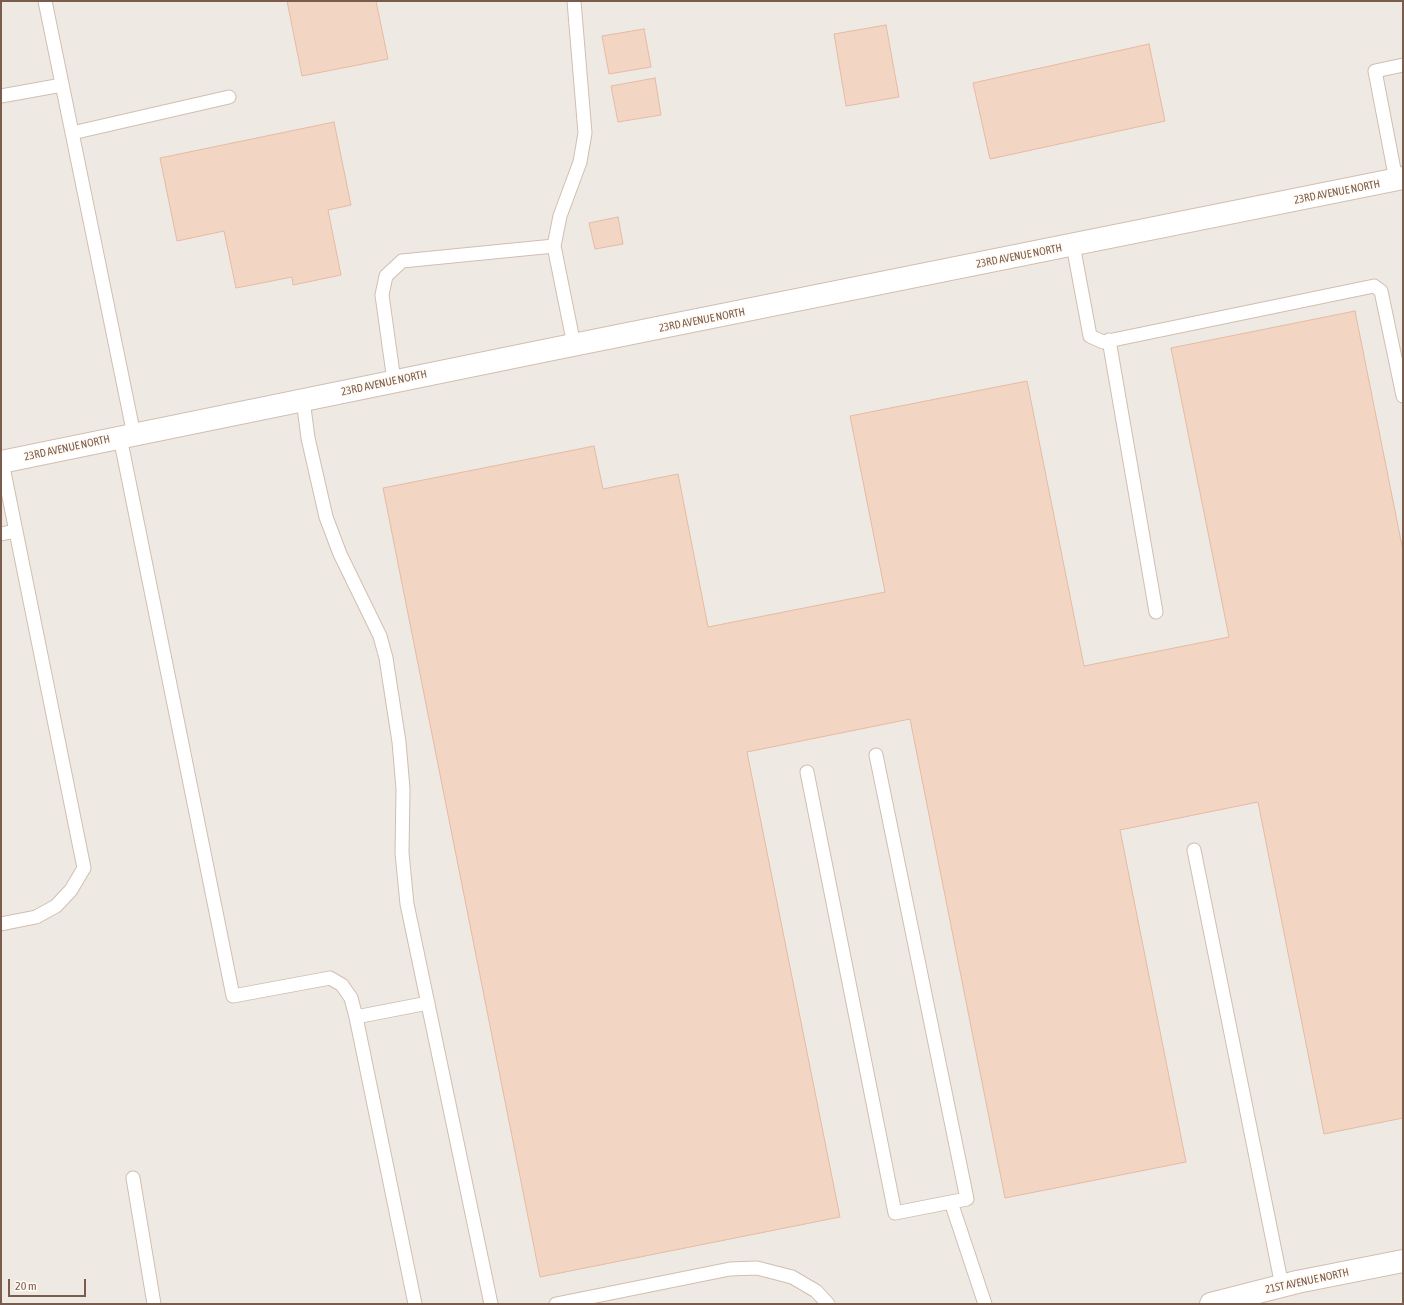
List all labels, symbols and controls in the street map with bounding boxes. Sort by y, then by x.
street label: 23RD AVENUE NORTH [1293,177,1381,207]
street label: 23RD AVENUE NORTH [975,241,1063,271]
street label: 23RD AVENUE NORTH [658,305,746,335]
street label: 23RD AVENUE NORTH [340,367,428,399]
street label: 23RD AVENUE NORTH [23,432,111,464]
street label: 21ST AVENUE NORTH [1264,1266,1350,1296]
scale bar [10,1271,88,1297]
text: 20 m [15,1279,37,1293]

